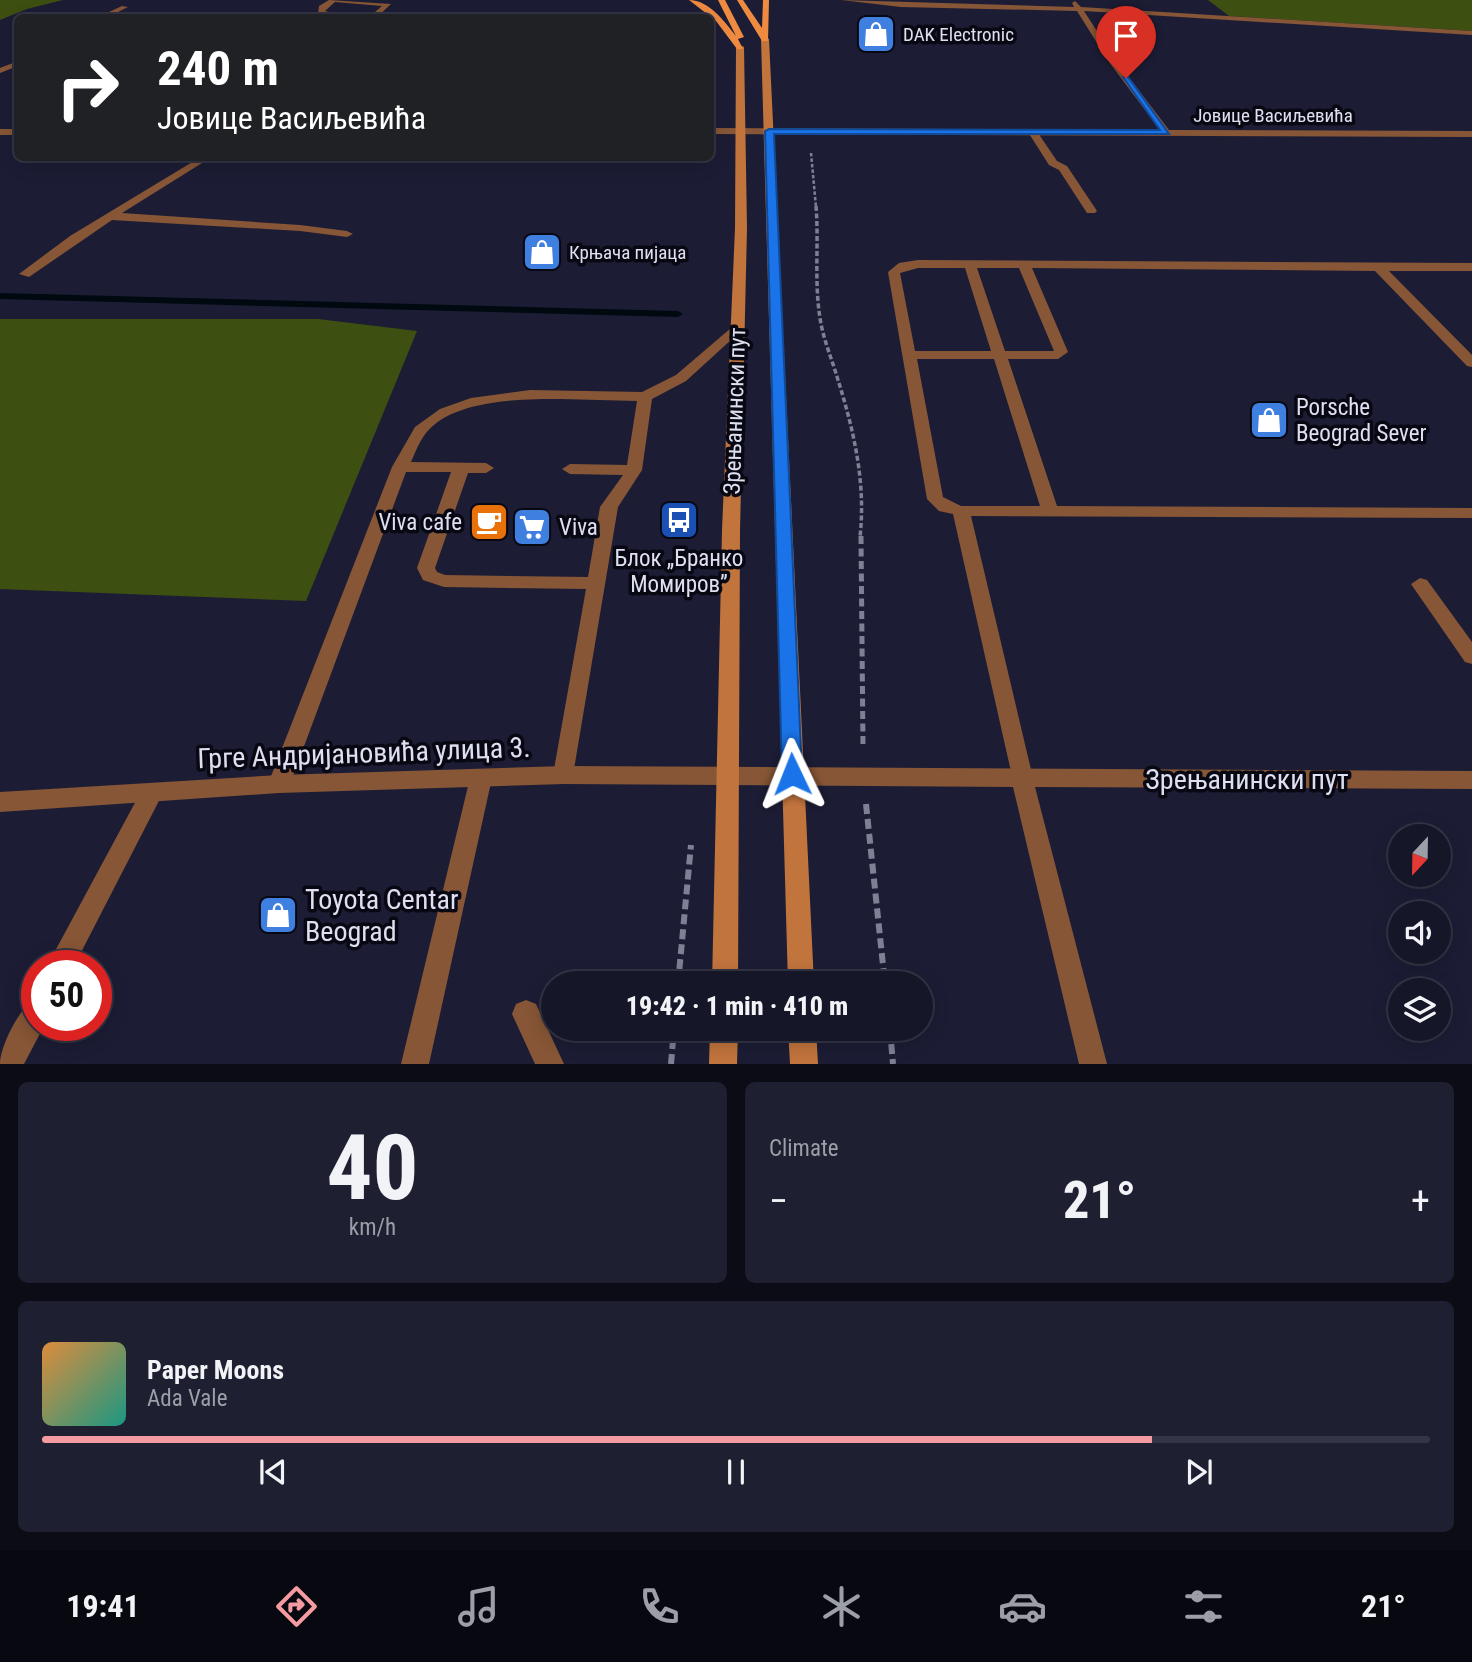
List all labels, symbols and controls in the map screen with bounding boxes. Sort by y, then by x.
pin [1096,6,1156,78]
shop icon: DAK Electronic [855,13,897,55]
icon: arrive [1107,17,1145,55]
place label: DAK Electronic [903,23,1014,46]
text: 240 m [157,40,279,97]
icon: right [42,42,133,133]
text: Јовице Васиљевића [157,99,426,137]
street label: Јовице Васиљевића [1193,104,1353,127]
shop icon: Крњача пијаца [521,231,563,273]
place label: Крњача пијаца [569,241,686,264]
street label: Зрењанински пут [719,327,751,495]
place label: Porsche Beograd Sever [1296,394,1427,447]
shop icon: Porsche Beograd Sever [1248,399,1290,441]
bus stop icon: Блок „Бранко Момиров” [658,499,700,541]
cafe icon: Viva cafe [468,501,510,543]
supermarket icon: Viva [511,506,553,548]
place label: Viva cafe [378,509,462,536]
place label: Viva [559,514,598,541]
place label: Блок „Бранко Момиров” [615,545,743,598]
street label: Грге Андријановића улица 3. [197,731,531,775]
position arrow [755,737,829,811]
street label: Зрењанински пут [1145,763,1349,796]
north arrow [1388,824,1451,887]
map controls [1388,824,1451,1041]
place label: Toyota Centar Beograd [305,883,459,948]
shop icon: Toyota Centar Beograd [257,894,299,936]
button: sound [1388,901,1451,964]
speed limit sign: 50 [21,950,112,1041]
button: layers [1388,978,1451,1041]
text: 19:42 · 1 min · 410 m [626,991,848,1021]
text: 40 [327,1115,418,1221]
text: Climate [769,1135,839,1162]
text: 21° [1063,1170,1136,1231]
text: − [769,1179,788,1223]
text: + [1411,1179,1430,1223]
text: km/h [349,1214,396,1241]
text: Paper Moons [147,1355,284,1385]
text: Ada Vale [147,1385,227,1412]
icon: previous [254,1453,292,1491]
icon: pause [717,1453,755,1491]
icon: next [1180,1453,1218,1491]
icon: directions [272,1582,321,1631]
icon: music [454,1582,503,1631]
icon: phone [635,1582,684,1631]
icon: climate [817,1582,866,1631]
icon: car [998,1582,1047,1631]
icon: filters [1179,1582,1228,1631]
text: 19:41 [66,1587,140,1625]
text: 21° [1361,1587,1406,1625]

